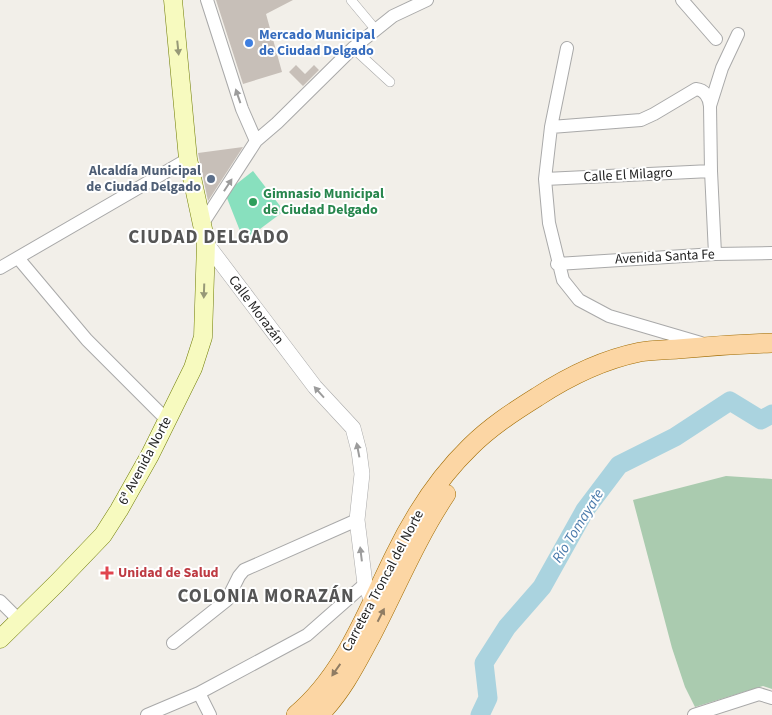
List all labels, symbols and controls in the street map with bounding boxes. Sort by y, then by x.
place label: Mercado Municipal de Ciudad Delgado [259,25,375,61]
marker: Mercado Municipal de Ciudad Delgado [243,37,255,49]
one-way arrow [174,41,182,57]
one-way arrow [234,88,242,103]
place label: Alcaldía Municipal de Ciudad Delgado [86,161,201,197]
street label: Calle El Milagro [583,163,673,187]
marker: Alcaldía Municipal de Ciudad Delgado [205,173,217,185]
one-way arrow [223,178,232,192]
place label: Gimnasio Municipal de Ciudad Delgado [263,184,384,220]
marker: Gimnasio Municipal de Ciudad Delgado [247,196,259,208]
district label: CIUDAD DELGADO [128,224,290,251]
street label: Avenida Santa Fe [615,244,715,270]
street label: Calle Morazán [223,271,289,349]
one-way arrow [200,284,208,300]
one-way arrow [313,387,325,399]
street label: 6ª Avenida Norte [113,413,177,509]
one-way arrow [354,442,362,458]
water label: Río Tomayate [547,485,609,567]
street label: Carretera Troncal del Norte [337,507,429,655]
one-way arrow [357,546,365,562]
place label: Unidad de Salud [118,563,219,583]
marker: Unidad de Salud [100,566,114,580]
district label: COLONIA MORAZÁN [177,583,355,610]
one-way arrow [378,608,386,622]
one-way arrow [331,663,341,677]

